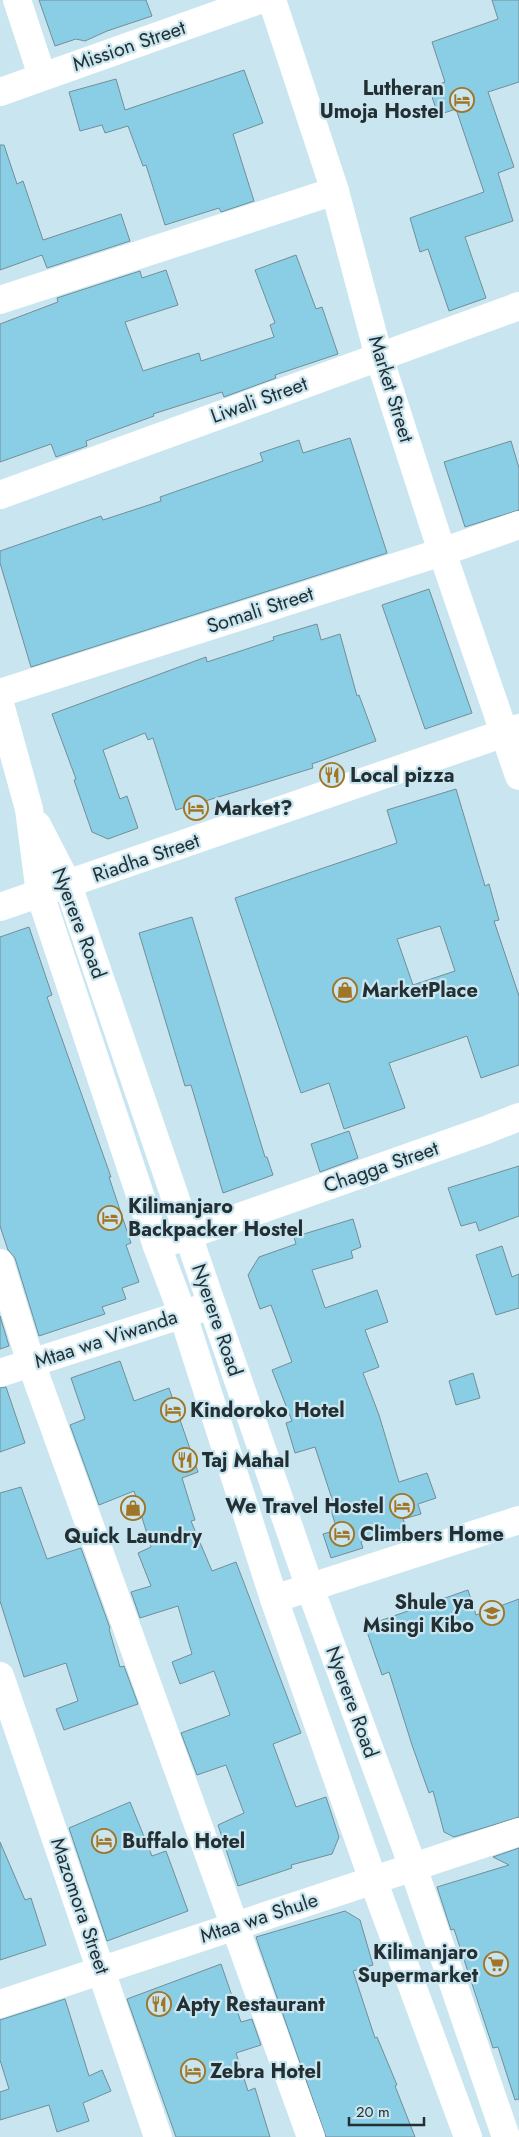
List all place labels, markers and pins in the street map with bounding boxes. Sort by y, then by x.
place label: Lutheran Umoja Hostel [320,74,444,126]
hotel icon: Lutheran Umoja Hostel [449,87,475,113]
place label: Local pizza [350,761,455,790]
restaurant icon: Local pizza [319,762,345,788]
place label: Market? [214,794,292,823]
hotel icon: Market? [183,795,209,821]
place label: MarketPlace [362,976,478,1005]
shop icon: MarketPlace [332,977,358,1003]
place label: Kilimanjaro Backpacker Hostel [128,1192,303,1244]
hotel icon: Kilimanjaro Backpacker Hostel [97,1205,123,1231]
place label: Kindoroko Hotel [190,1396,345,1425]
hotel icon: Kindoroko Hotel [160,1397,186,1423]
place label: Taj Mahal [202,1446,290,1475]
restaurant icon: Taj Mahal [172,1447,198,1473]
place label: We Travel Hostel [225,1492,384,1521]
hotel icon: We Travel Hostel [389,1493,415,1519]
shop icon: Quick Laundry [120,1495,146,1521]
place label: Climbers Home [360,1520,504,1549]
hotel icon: Climbers Home [329,1521,355,1547]
place label: Quick Laundry [64,1522,202,1551]
place label: Shule ya Msingi Kibo [363,1588,474,1640]
school or university icon: Shule ya Msingi Kibo [479,1600,505,1626]
place label: Buffalo Hotel [122,1827,245,1856]
hotel icon: Buffalo Hotel [91,1828,117,1854]
place label: Kilimanjaro Supermarket [358,1938,479,1990]
supermarket icon: Kilimanjaro Supermarket [483,1951,509,1977]
place label: Apty Restaurant [175,1990,325,2019]
restaurant icon: Apty Restaurant [146,1991,172,2017]
place label: Zebra Hotel [210,2057,321,2086]
hotel icon: Zebra Hotel [180,2058,206,2084]

